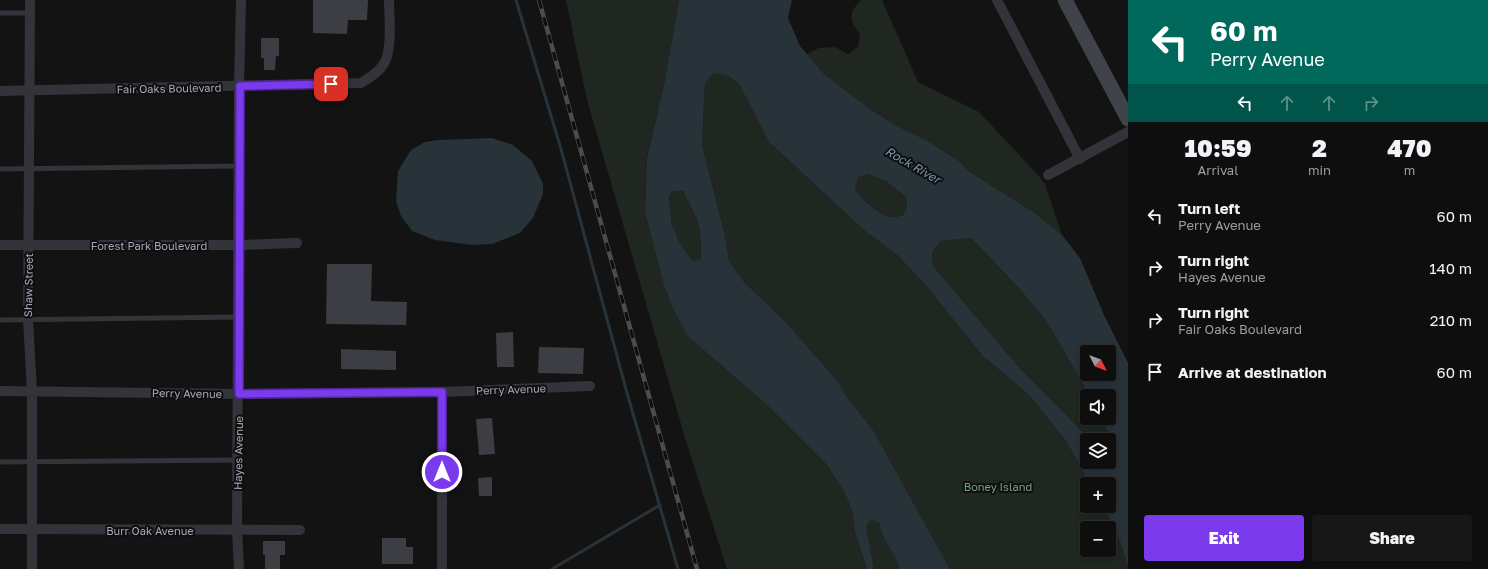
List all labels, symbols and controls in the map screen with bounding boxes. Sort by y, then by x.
text: 60 m [1210,14,1277,47]
icon: left [1144,16,1196,68]
text: Perry Avenue [1210,48,1325,70]
pin [314,67,348,101]
icon: arrive [320,73,342,95]
street label: Fair Oaks Boulevard [116,81,222,95]
icon: left [1234,92,1256,114]
icon: ahead [1276,92,1298,114]
icon: ahead [1318,92,1340,114]
icon: right [1360,92,1382,114]
text: 10:59 [1184,133,1252,162]
text: 2 [1312,133,1327,162]
text: 470 [1387,133,1432,162]
water label: Rock River [883,143,945,188]
text: Arrival [1198,162,1238,178]
text: min [1308,162,1331,178]
text: m [1404,162,1415,178]
text: Turn left [1178,199,1240,217]
icon: left [1144,205,1166,227]
text: 60 m [1437,207,1472,225]
text: Perry Avenue [1178,217,1261,233]
street label: Forest Park Boulevard [91,239,207,252]
text: Turn right [1178,251,1249,269]
street label: Shaw Street [21,253,35,317]
icon: right [1144,257,1166,279]
text: 140 m [1429,259,1472,277]
text: Hayes Avenue [1178,269,1266,285]
text: Turn right [1178,303,1249,321]
icon: right [1144,309,1166,331]
text: 210 m [1430,311,1472,329]
text: Fair Oaks Boulevard [1178,321,1302,337]
north arrow [1080,345,1116,381]
map controls [1080,345,1116,557]
icon: arrive [1144,361,1166,383]
text: Arrive at destination [1178,363,1327,381]
text: 60 m [1437,363,1472,381]
street label: Perry Avenue [476,381,546,397]
street label: Perry Avenue [152,386,222,400]
button: sound [1080,389,1116,425]
street label: Hayes Avenue [231,416,245,490]
button: layers [1080,433,1116,469]
position arrow [421,451,463,493]
button: + [1080,477,1116,513]
park label: Boney Island [964,480,1032,493]
button: Exit [1144,515,1304,561]
button: Share [1312,515,1472,561]
button: − [1080,521,1116,557]
street label: Burr Oak Avenue [106,524,194,537]

